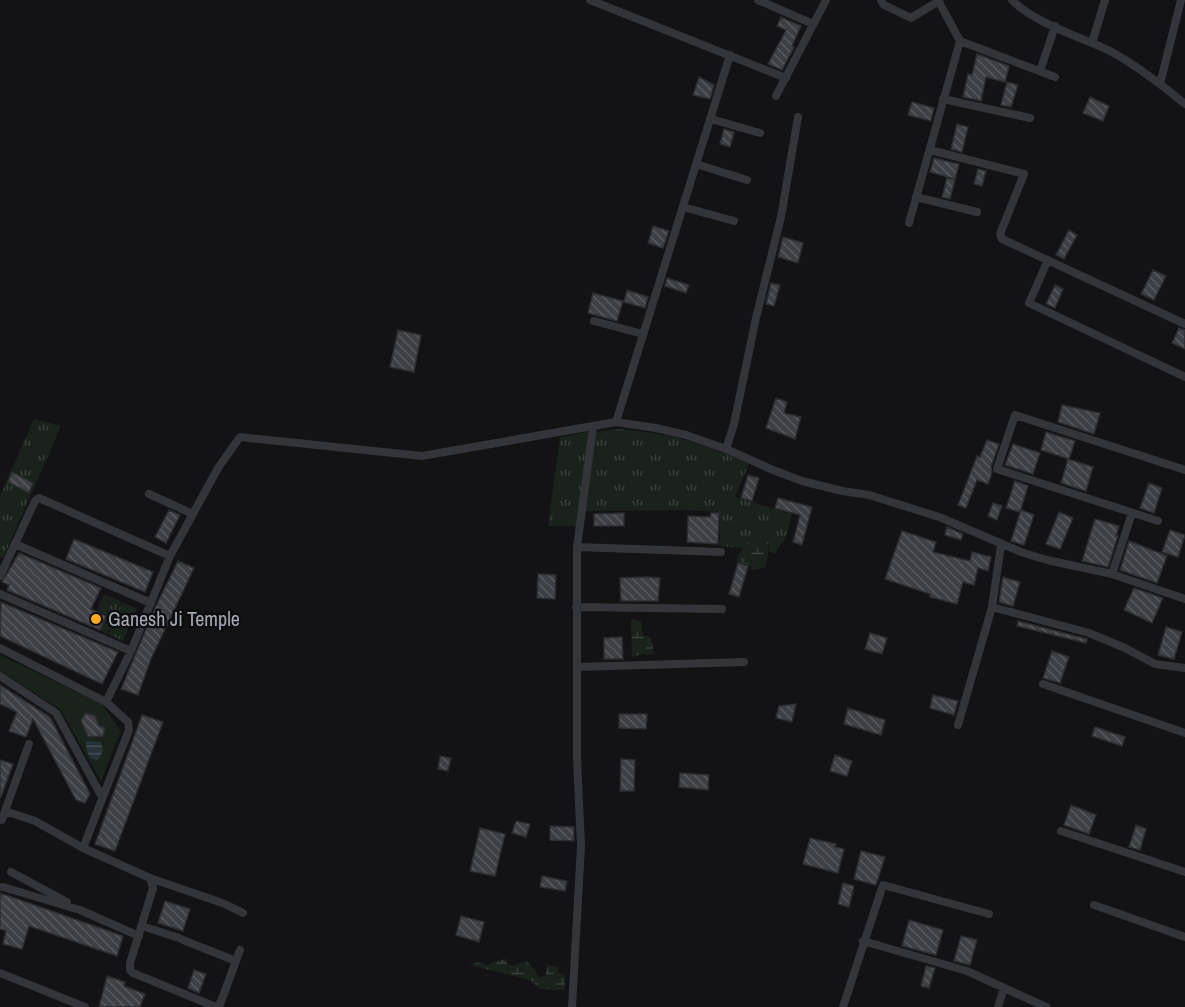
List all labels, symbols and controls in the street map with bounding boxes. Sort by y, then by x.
place label: Ganesh Ji Temple [108,605,240,632]
marker: Ganesh Ji Temple [89,612,103,626]

